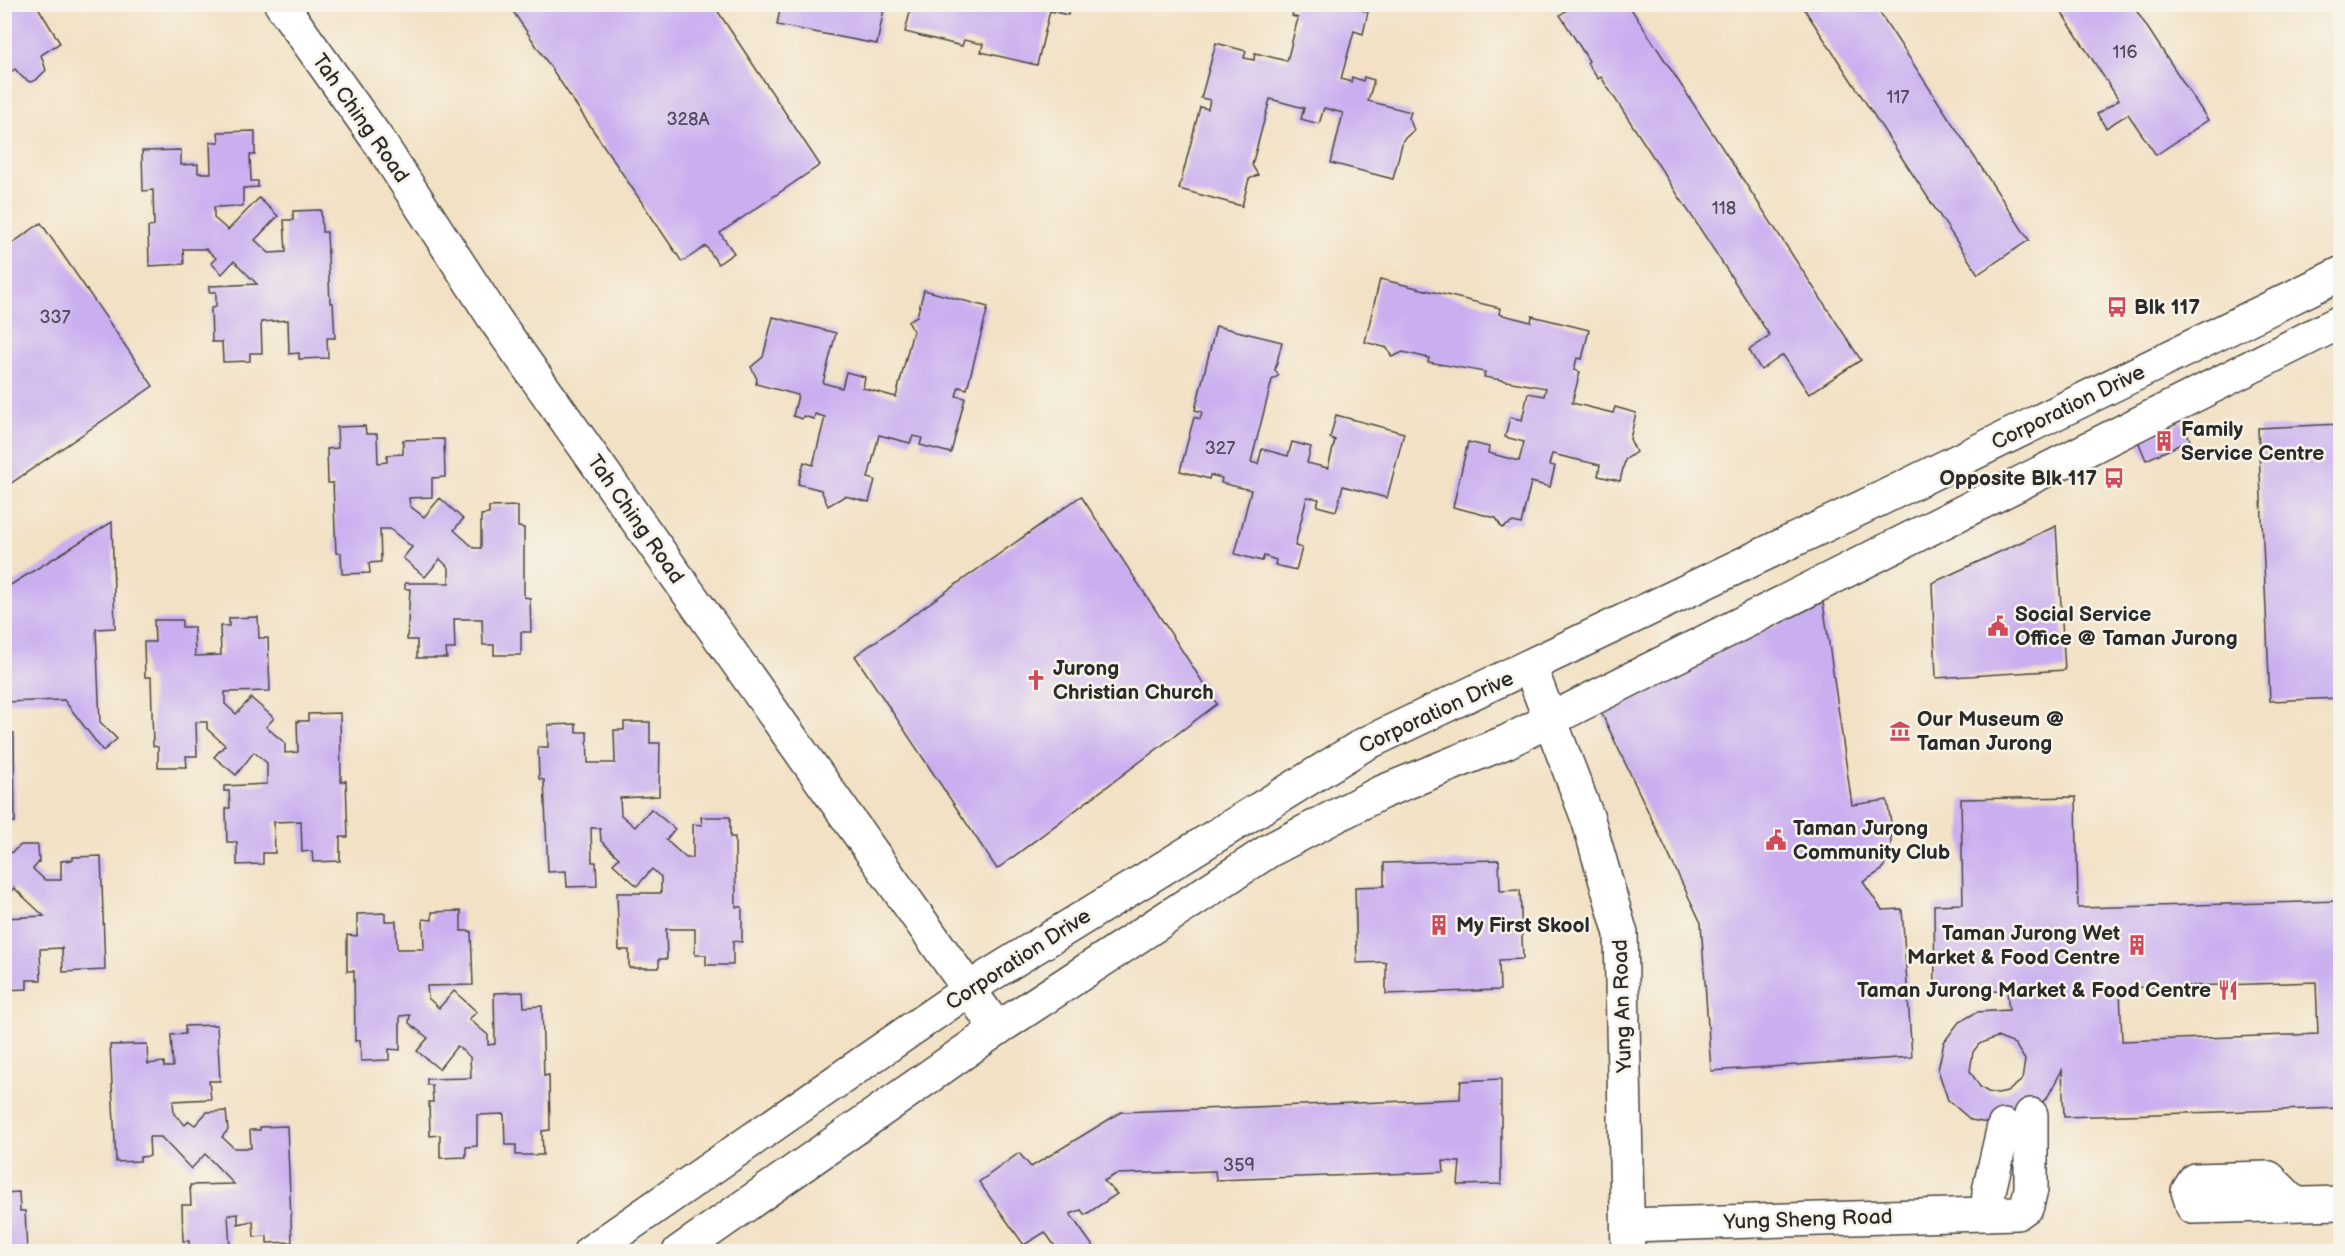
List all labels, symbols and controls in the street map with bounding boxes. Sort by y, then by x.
house number: 116 [2113,42,2137,63]
street label: Tah Ching Road [307,49,414,187]
house number: 117 [1887,87,1910,108]
house number: 328A [666,109,710,130]
house number: 118 [1712,198,1736,219]
bus stop icon: Blk 117 [2105,295,2129,319]
place label: Blk 117 [2134,295,2200,320]
house number: 337 [40,307,71,328]
street label: Corporation Drive [1987,359,2149,455]
place label: Family Service Centre [2181,417,2324,466]
building icon: Family Service Centre [2152,429,2176,453]
house number: 327 [1205,438,1235,459]
street label: Tah Ching Road [582,450,689,588]
place label: Opposite Blk 117 [1940,466,2097,491]
bus stop icon: Opposite Blk 117 [2102,466,2126,490]
place label: Social Service Office @ Taman Jurong [2015,602,2238,651]
public building icon: Social Service Office @ Taman Jurong [1986,614,2010,638]
place label: Jurong Christian Church [1053,656,1214,705]
street label: Corporation Drive [1355,666,1518,759]
church icon: Jurong Christian Church [1024,668,1048,692]
place label: Our Museum @ Taman Jurong [1917,707,2065,756]
museum icon: Our Museum @ Taman Jurong [1888,719,1912,743]
place label: Taman Jurong Community Club [1793,816,1950,865]
public building icon: Taman Jurong Community Club [1764,828,1788,852]
street label: Corporation Drive [941,903,1095,1016]
building icon: My First Skool [1427,913,1451,937]
place label: My First Skool [1456,913,1590,938]
place label: Taman Jurong Wet Market & Food Centre [1907,921,2120,970]
building icon: Taman Jurong Wet Market & Food Centre [2125,933,2149,957]
street label: Yung An Road [1608,939,1637,1074]
place label: Taman Jurong Market & Food Centre [1857,978,2211,1003]
restaurant icon: Taman Jurong Market & Food Centre [2216,978,2240,1002]
house number: 359 [1223,1155,1255,1176]
street label: Yung Sheng Road [1722,1204,1893,1235]

